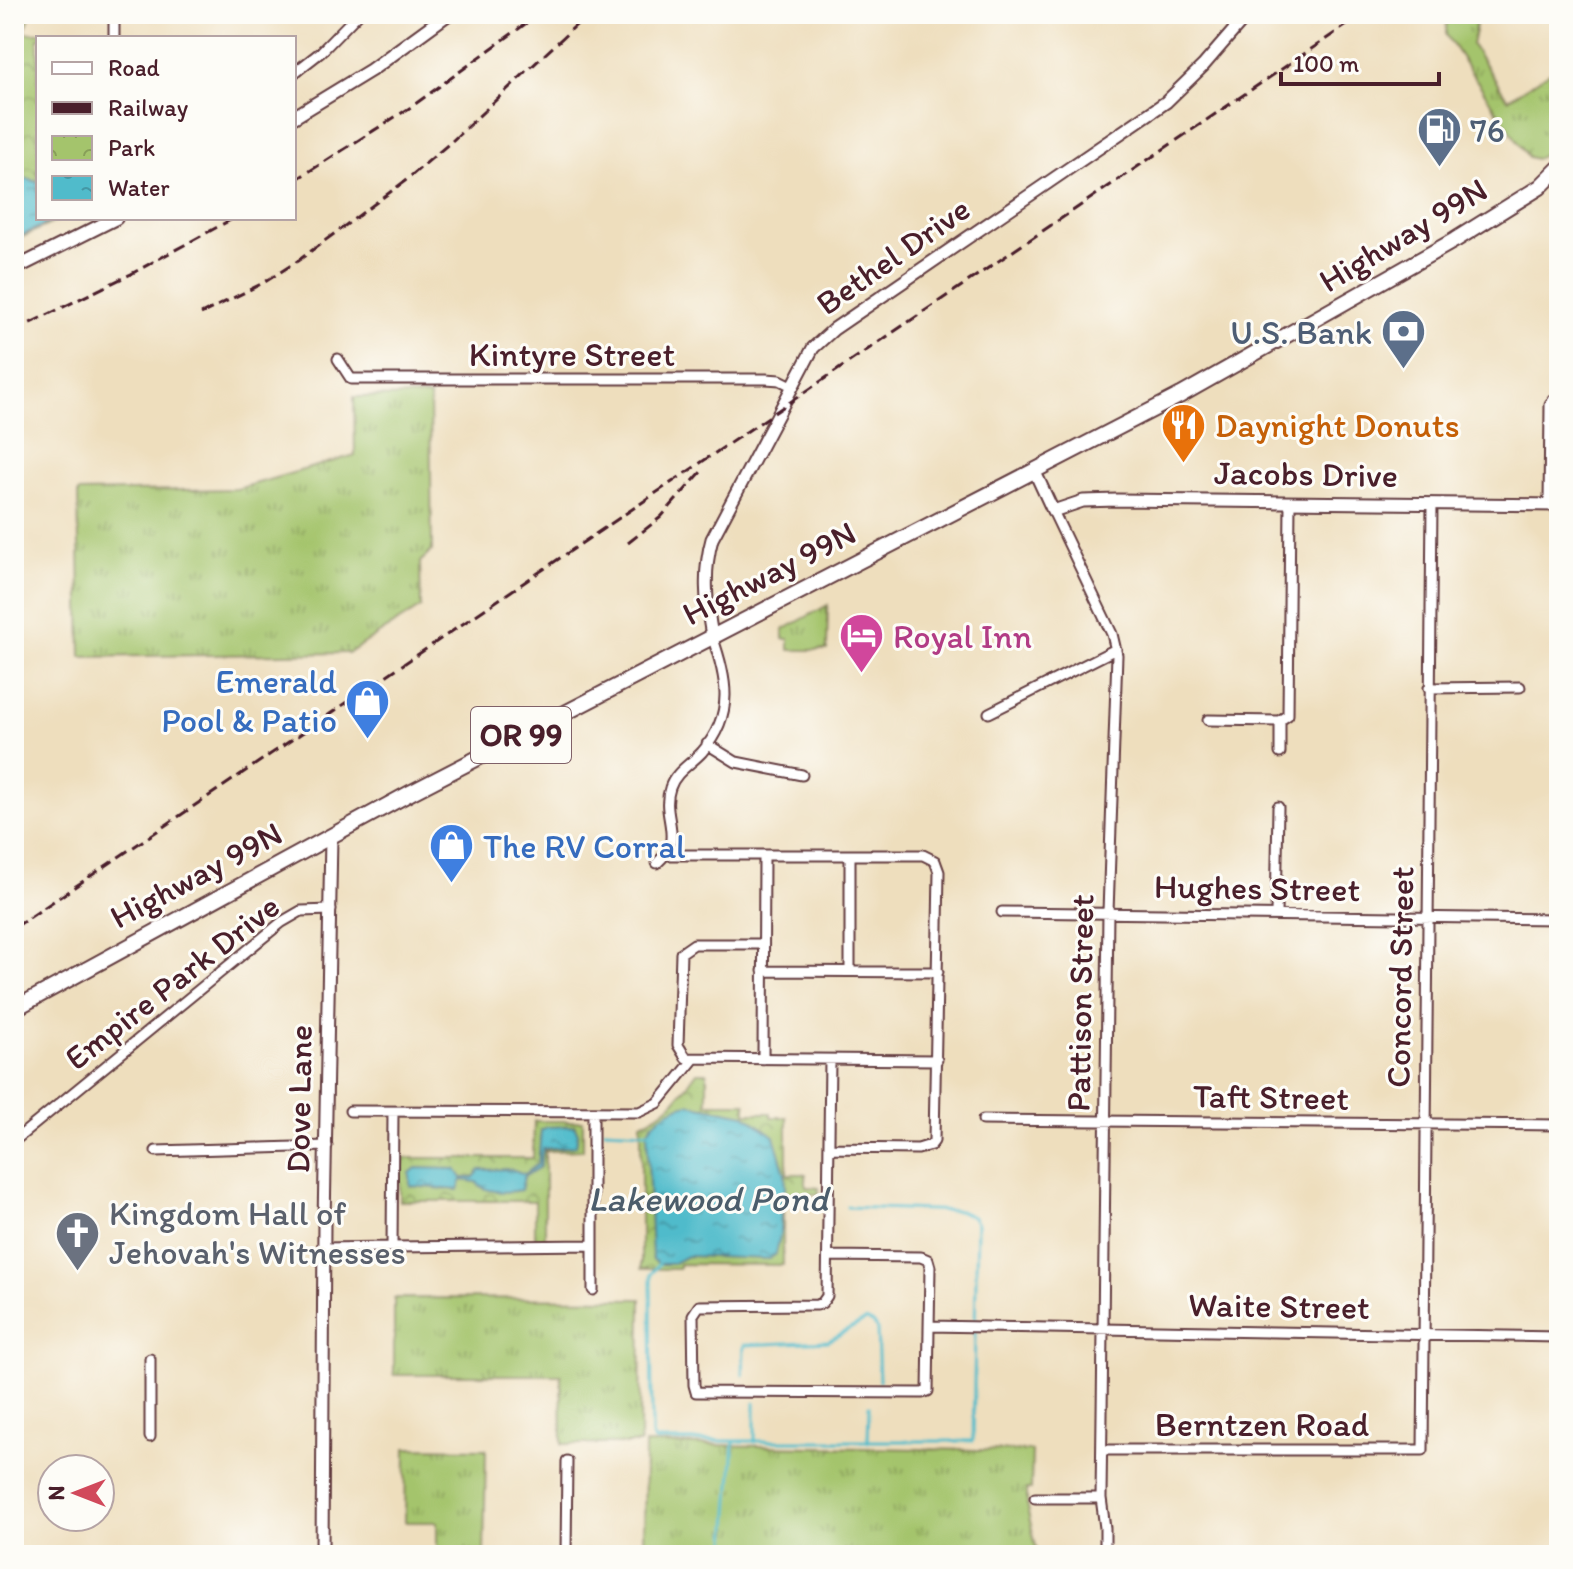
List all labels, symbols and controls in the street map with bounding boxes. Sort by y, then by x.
legend [36,36,296,220]
scale bar [1281,36,1439,86]
text: 100 m [1293,49,1359,78]
text: Road [108,53,160,82]
text: Railway [108,93,189,122]
fuel station icon: 76 [1415,106,1463,169]
place label: 76 [1470,110,1505,151]
text: Park [108,133,155,162]
street label: Highway 99N [1311,169,1495,301]
text: Water [108,173,170,202]
street label: Bethel Drive [808,188,978,324]
bank icon: U.S. Bank [1379,308,1427,371]
place label: U.S. Bank [1230,312,1372,353]
street label: Kintyre Street [469,334,675,375]
restaurant icon: Daynight Donuts [1160,401,1208,464]
place label: Daynight Donuts [1215,405,1460,446]
street label: Jacobs Drive [1214,452,1398,496]
street label: Highway 99N [675,512,863,634]
hotel icon: Royal Inn [838,612,886,675]
place label: Royal Inn [893,616,1032,657]
place label: Emerald Pool & Patio [161,661,337,741]
shop icon: Emerald Pool & Patio [344,677,392,740]
road number: OR 99 [471,707,571,763]
street label: Highway 99N [103,813,289,937]
shop icon: The RV Corral [428,822,476,885]
place label: The RV Corral [483,826,686,867]
street label: Hughes Street [1153,866,1361,910]
street label: Concord Street [1378,866,1422,1088]
street label: Empire Park Drive [56,885,288,1079]
street label: Pattison Street [1058,894,1102,1112]
street label: Dove Lane [277,1024,321,1174]
street label: Taft Street [1193,1075,1349,1119]
water label: Lakewood Pond [588,1177,832,1220]
place label: Kingdom Hall of Jehovah's Witnesses [109,1193,406,1273]
church icon: Kingdom Hall of Jehovah's Witnesses [54,1209,102,1272]
street label: Waite Street [1188,1284,1370,1328]
street label: Berntzen Road [1155,1404,1370,1445]
north arrow [36,1453,116,1533]
text: N [43,1486,70,1500]

